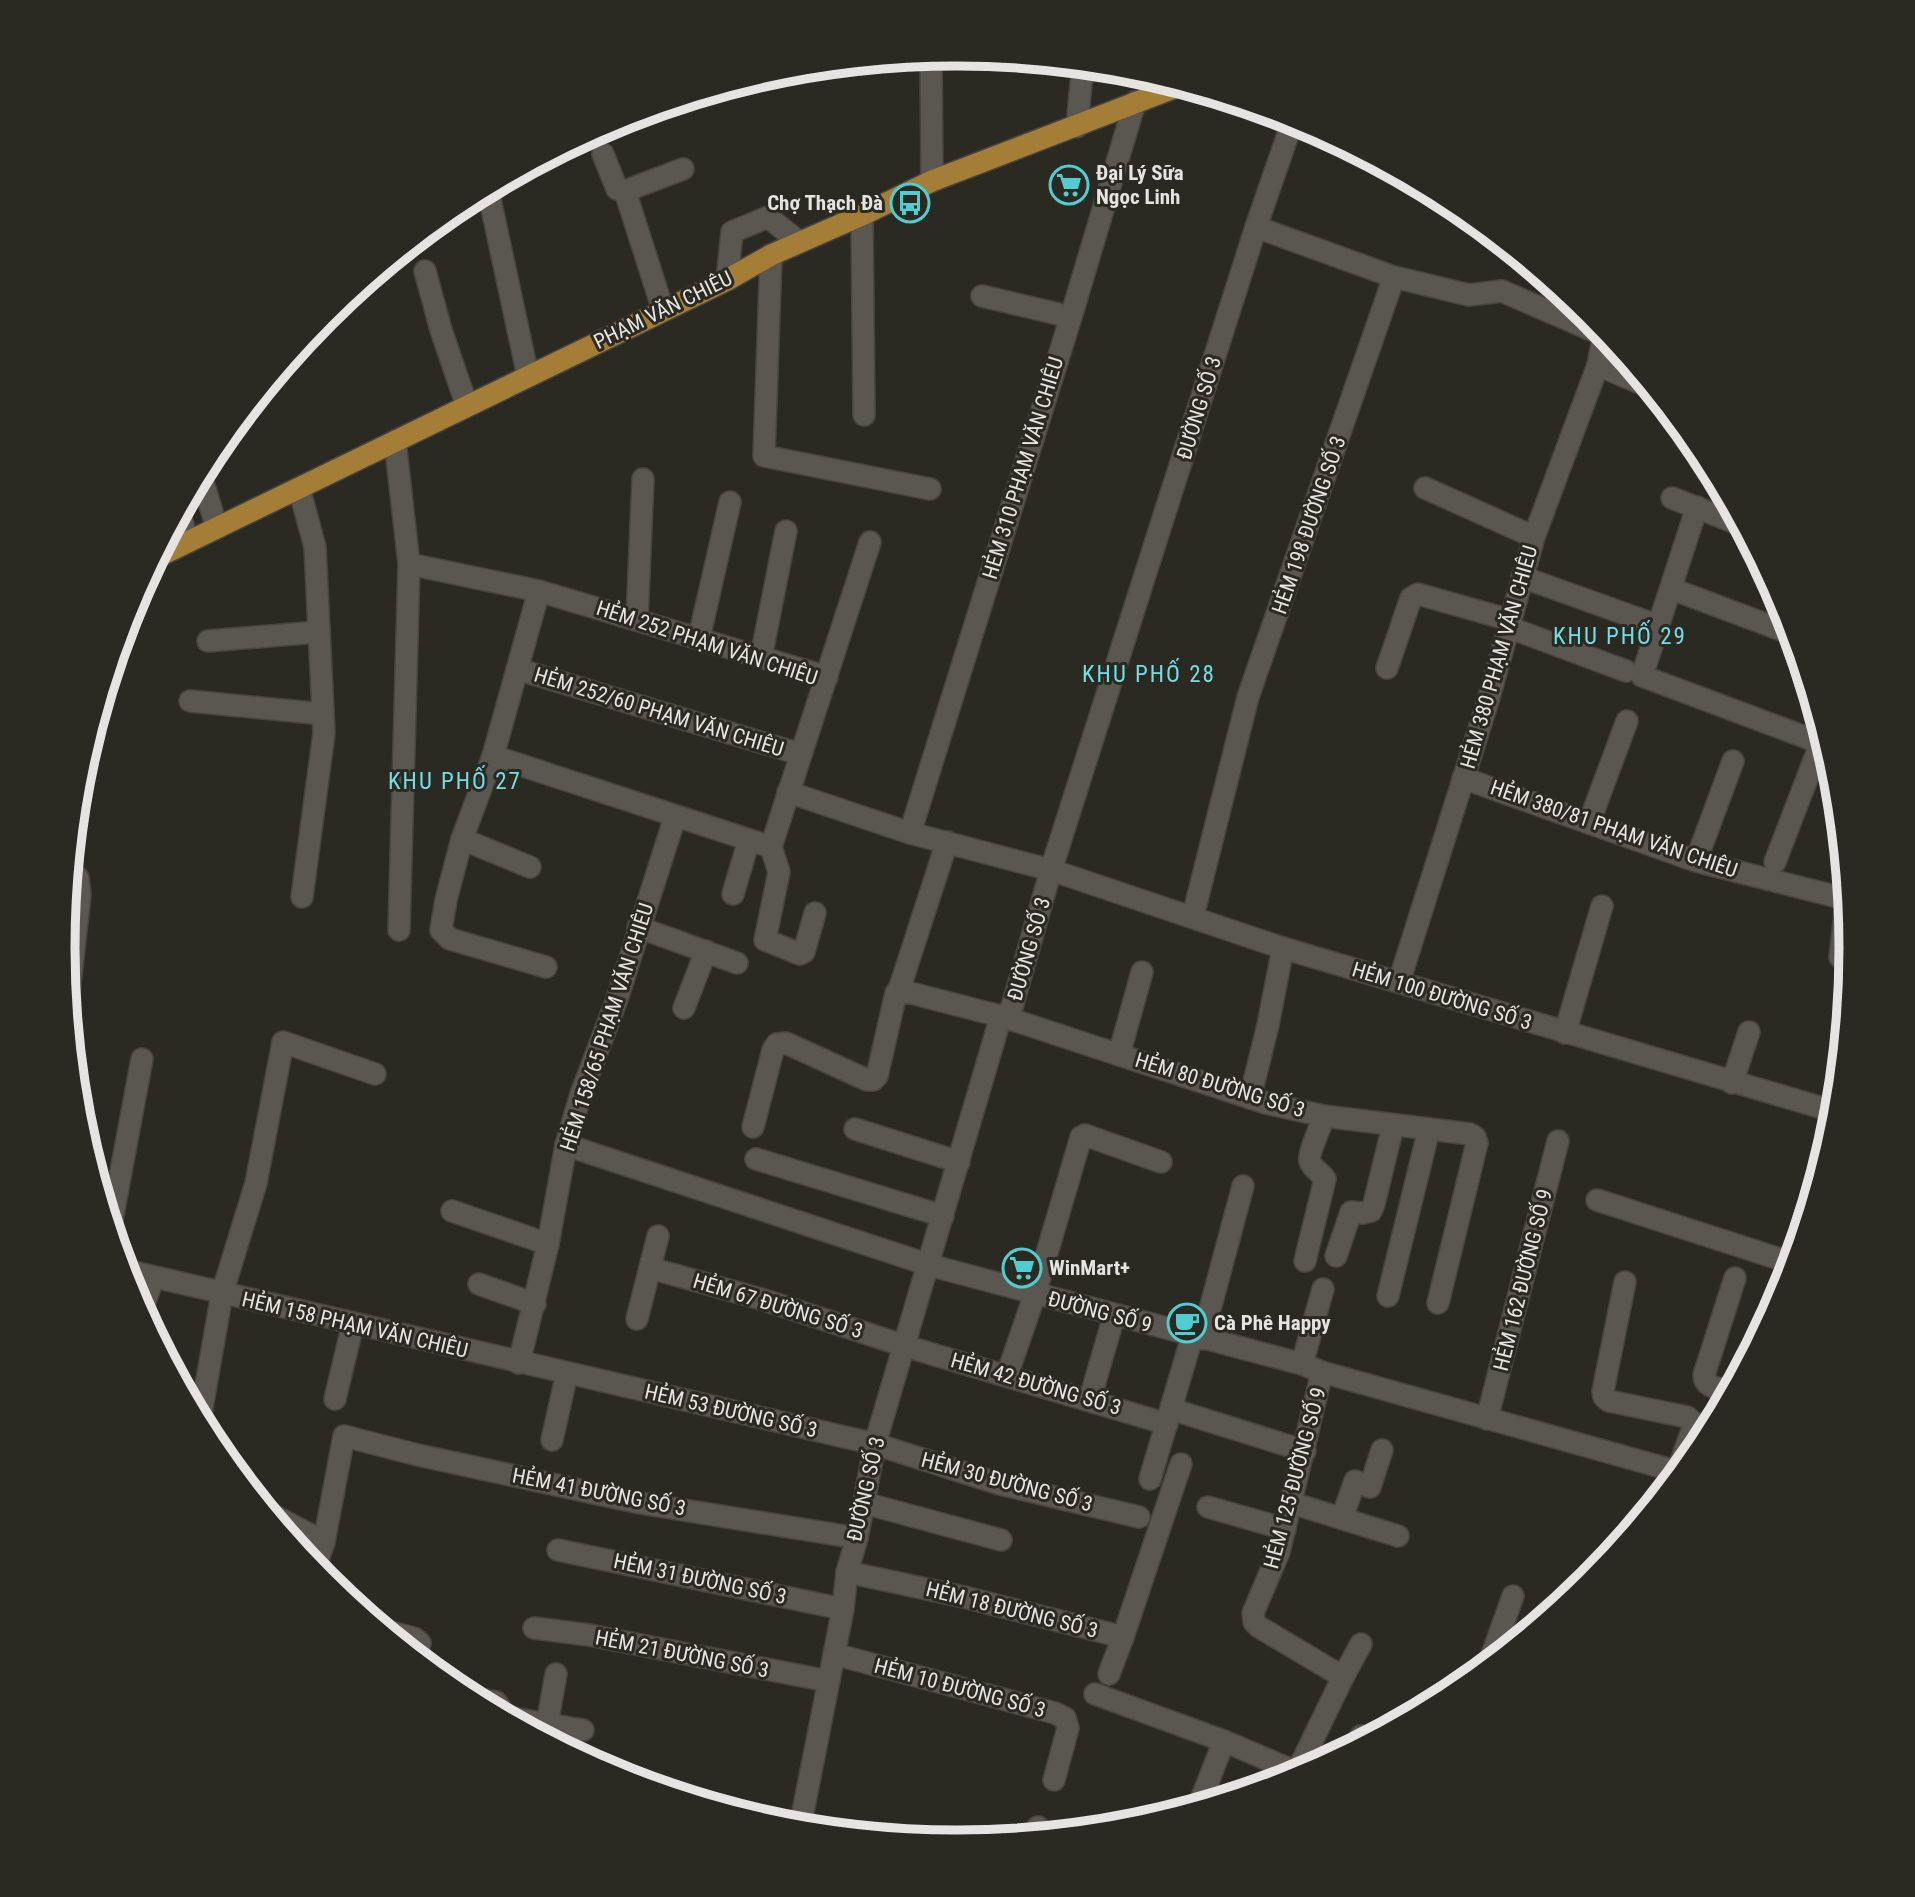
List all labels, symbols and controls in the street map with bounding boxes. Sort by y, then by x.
place label: Đại Lý Sữa Ngọc Linh [1096,161,1184,209]
supermarket icon: Đại Lý Sữa Ngọc Linh [1048,164,1090,206]
bus stop icon: Chợ Thạch Đà [889,182,931,224]
place label: Chợ Thạch Đà [767,191,883,215]
street label: PHẠM VĂN CHIÊU [590,266,736,354]
street label: ĐƯỜNG SỐ 3 [1171,353,1226,462]
street label: HẺM 310 PHẠM VĂN CHIÊU [977,354,1068,582]
street label: HẺM 198 ĐƯỜNG SỐ 3 [1266,433,1351,617]
street label: HẺM 380 PHẠM VĂN CHIÊU [1455,542,1542,771]
street label: HẺM 252 PHẠM VĂN CHIÊU [593,595,821,690]
district label: KHU PHỐ 29 [1553,620,1687,650]
district label: KHU PHỐ 28 [1082,658,1216,688]
street label: HẺM 252/60 PHẠM VĂN CHIÊU [531,662,787,761]
district label: KHU PHỐ 27 [388,765,522,795]
street label: HẺM 380/81 PHẠM VĂN CHIÊU [1487,774,1741,883]
street label: ĐƯỜNG SỐ 3 [1002,894,1055,1003]
street label: HẺM 158/65 PHẠM VĂN CHIÊU [555,900,659,1154]
street label: HẺM 100 ĐƯỜNG SỐ 3 [1349,956,1535,1035]
street label: HẺM 80 ĐƯỜNG SỐ 3 [1132,1047,1308,1122]
street label: HẺM 162 ĐƯỜNG SỐ 9 [1488,1186,1557,1373]
supermarket icon: WinMart+ [1001,1247,1043,1289]
place label: WinMart+ [1049,1256,1130,1280]
street label: HẺM 67 ĐƯỜNG SỐ 3 [690,1268,866,1343]
street label: HẺM 158 PHẠM VĂN CHIÊU [240,1286,470,1363]
street label: ĐƯỜNG SỐ 9 [1045,1286,1155,1337]
cafe icon: Cà Phê Happy [1166,1302,1208,1344]
place label: Cà Phê Happy [1214,1311,1331,1335]
street label: HẺM 42 ĐƯỜNG SỐ 3 [948,1347,1124,1420]
street label: HẺM 53 ĐƯỜNG SỐ 3 [642,1379,820,1443]
street label: HẺM 125 ĐƯỜNG SỐ 9 [1258,1385,1331,1571]
street label: ĐƯỜNG SỐ 3 [841,1434,890,1544]
street label: HẺM 30 ĐƯỜNG SỐ 3 [919,1447,1095,1516]
street label: HẺM 41 ĐƯỜNG SỐ 3 [510,1462,688,1521]
street label: HẺM 31 ĐƯỜNG SỐ 3 [611,1548,789,1609]
street label: HẺM 18 ĐƯỜNG SỐ 3 [924,1576,1101,1643]
street label: HẺM 21 ĐƯỜNG SỐ 3 [593,1624,771,1683]
street label: HẺM 10 ĐƯỜNG SỐ 3 [872,1653,1048,1722]

